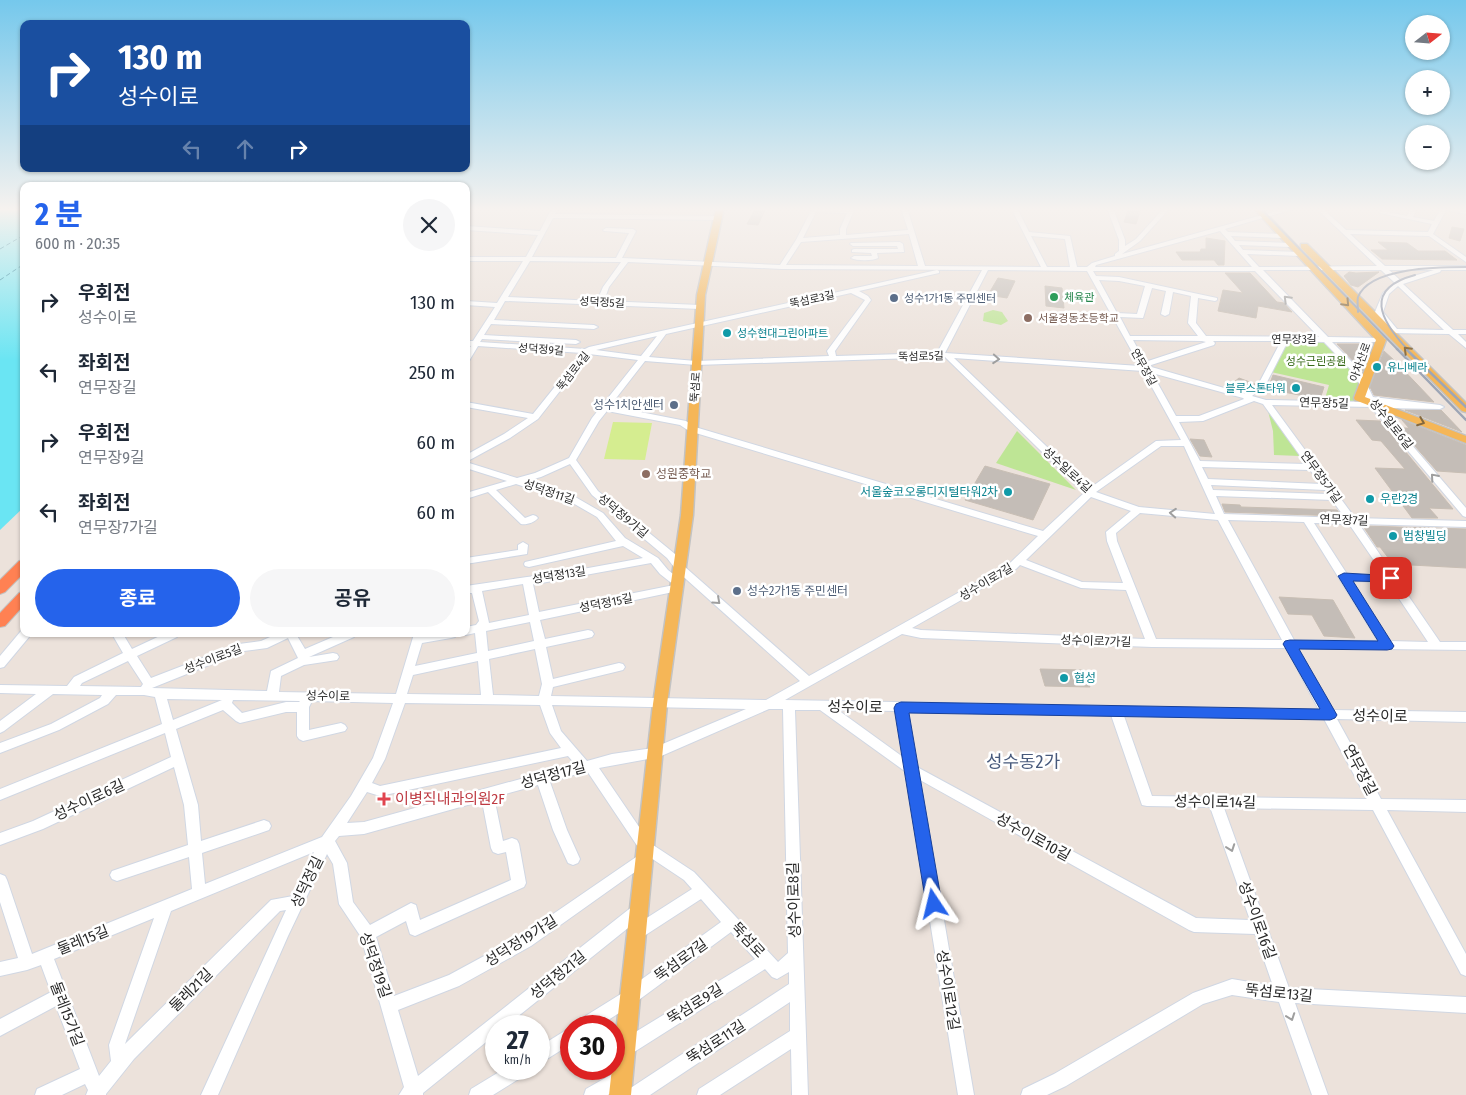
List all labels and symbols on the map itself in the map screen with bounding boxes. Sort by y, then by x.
north arrow [1405,15,1450,60]
street label: 뚝섬로3길 [789,288,836,311]
marker: 체육관 [1048,291,1060,303]
place label: 체육관 [1064,291,1094,304]
marker: 성수1가1동 주민센터 [888,292,900,304]
place label: 성수1가1동 주민센터 [904,292,996,305]
street label: 성덕정5길 [579,295,625,310]
one-way arrow [1284,295,1293,304]
one-way arrow [1340,297,1349,306]
marker: 서울경동초등학교 [1022,312,1034,324]
place label: 서울경동초등학교 [1038,312,1119,325]
marker: 성수현대그린아파트 [721,327,733,339]
place label: 성수현대그린아파트 [737,327,828,340]
street label: 연무장3길 [1271,333,1317,346]
street label: 성덕정9길 [518,341,564,358]
street label: 아차산로 [1347,341,1374,383]
street label: 연무장길 [1128,346,1159,388]
one-way arrow [1404,347,1413,356]
street label: 뚝섬로4길 [554,349,593,393]
street label: 뚝섬로5길 [898,350,944,363]
one-way arrow [992,353,1000,364]
park label: 성수근린공원 [1286,355,1346,368]
marker: 유니베라 [1371,361,1383,373]
place label: 유니베라 [1387,361,1427,374]
street label: 뚝섬로 [688,371,703,403]
place label: 블루스톤타워 [1225,382,1286,395]
marker: 블루스톤타워 [1290,382,1302,394]
street label: 연무장5길 [1299,395,1349,411]
street label: 성수일로6길 [1366,396,1416,452]
place label: 성수1치안센터 [593,398,664,412]
marker: 성수1치안센터 [668,399,680,411]
one-way arrow [1416,416,1425,427]
street label: 성수일로4길 [1040,444,1094,496]
street label: 연무장5가길 [1297,448,1345,506]
place label: 성원중학교 [656,467,711,481]
marker: 성원중학교 [640,468,652,480]
one-way arrow [1431,473,1440,482]
street label: 성덕정11길 [521,477,577,507]
place label: 서울숲코오롱디지털타워2차 [860,485,998,499]
marker: 서울숲코오롱디지털타워2차 [1002,486,1014,498]
street label: 성덕정9가길 [595,491,651,541]
place label: 우란2경 [1380,492,1418,506]
marker: 우란2경 [1364,493,1376,505]
one-way arrow [1168,508,1176,519]
street label: 연무장7길 [1319,512,1369,528]
place label: 범창빌딩 [1403,529,1447,543]
marker: 범창빌딩 [1387,530,1399,542]
pin [1370,557,1412,599]
street label: 성수이로7길 [957,561,1015,603]
street label: 성덕정13길 [531,564,587,586]
place label: 성수2가1동 주민센터 [747,584,848,598]
marker: 성수2가1동 주민센터 [731,585,743,597]
street label: 성덕정15길 [578,591,634,615]
one-way arrow [712,595,721,604]
street label: 성수이로7가길 [1060,633,1132,649]
street label: 성수이로5길 [182,642,244,676]
place label: 협성 [1074,671,1096,685]
marker: 협성 [1058,672,1070,684]
street label: 성수이로 [306,689,350,703]
street label: 성수이로 [827,698,883,716]
street label: 성수이로 [1352,707,1408,725]
street label: 연무장길 [1339,741,1381,799]
district label: 성수동2가 [986,751,1061,773]
street label: 성덕정17길 [518,758,588,792]
street label: 성수이로6길 [51,776,127,824]
place label: 이병직내과의원2F [395,790,505,808]
marker: 이병직내과의원2F [377,792,391,806]
street label: 성수이로14길 [1174,792,1256,812]
street label: 성수이로10길 [992,809,1074,865]
one-way arrow [1225,843,1235,851]
street label: 성덕정길 [287,853,327,911]
street label: 성수이로8길 [784,861,804,939]
position arrow [907,877,959,929]
street label: 성수이로16길 [1234,878,1280,962]
street label: 성덕정19가길 [481,912,561,970]
street label: 뚝섬로 [727,919,769,961]
street label: 둘레15길 [55,922,111,958]
street label: 성덕정19길 [355,930,395,1000]
street label: 뚝섬로7길 [651,935,711,985]
street label: 성덕정21길 [526,947,590,1003]
street label: 성수이로12길 [933,948,963,1032]
street label: 둘레21길 [166,965,216,1015]
street label: 둘레15가길 [46,979,88,1049]
street label: 뚝섬로9길 [664,980,726,1028]
street label: 뚝섬로13길 [1244,981,1314,1005]
one-way arrow [1285,1012,1295,1021]
speed limit sign: 30 [560,1015,625,1080]
street label: 뚝섬로11길 [683,1016,749,1068]

